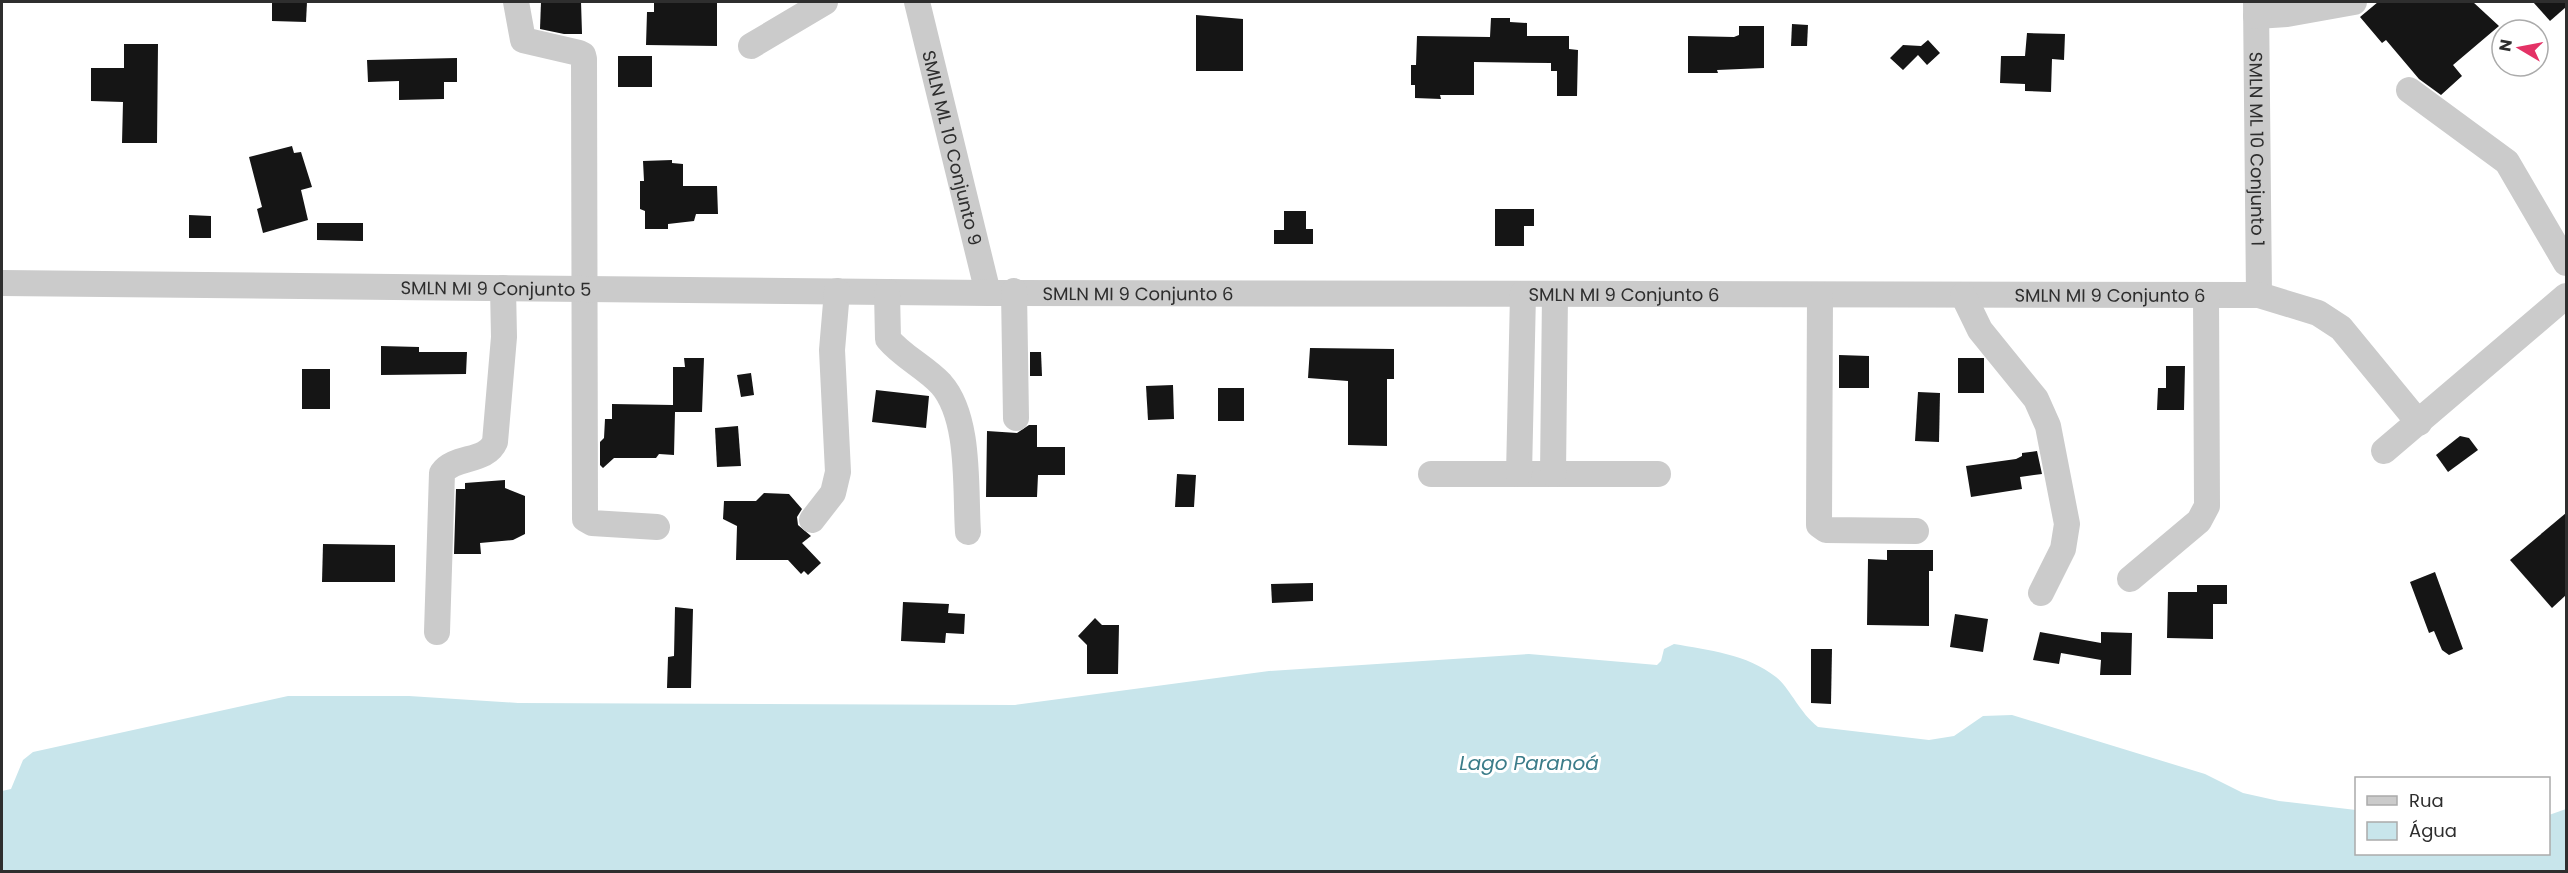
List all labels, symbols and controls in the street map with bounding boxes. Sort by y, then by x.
north arrow [2490,18,2550,78]
text: N [2493,38,2518,53]
street label: SMLN ML 10 Conjunto 9 [917,48,988,248]
street label: SMLN ML 10 Conjunto 1 [2244,52,2271,246]
street label: SMLN MI 9 Conjunto 5 [400,275,592,301]
street label: SMLN MI 9 Conjunto 6 [1042,281,1234,306]
street label: SMLN MI 9 Conjunto 6 [1528,281,1720,307]
street label: SMLN MI 9 Conjunto 6 [2014,282,2206,307]
water label: Lago Paranoá [1459,749,1599,777]
legend [2355,777,2550,855]
text: Rua [2409,788,2444,813]
text: Água [2409,818,2457,843]

